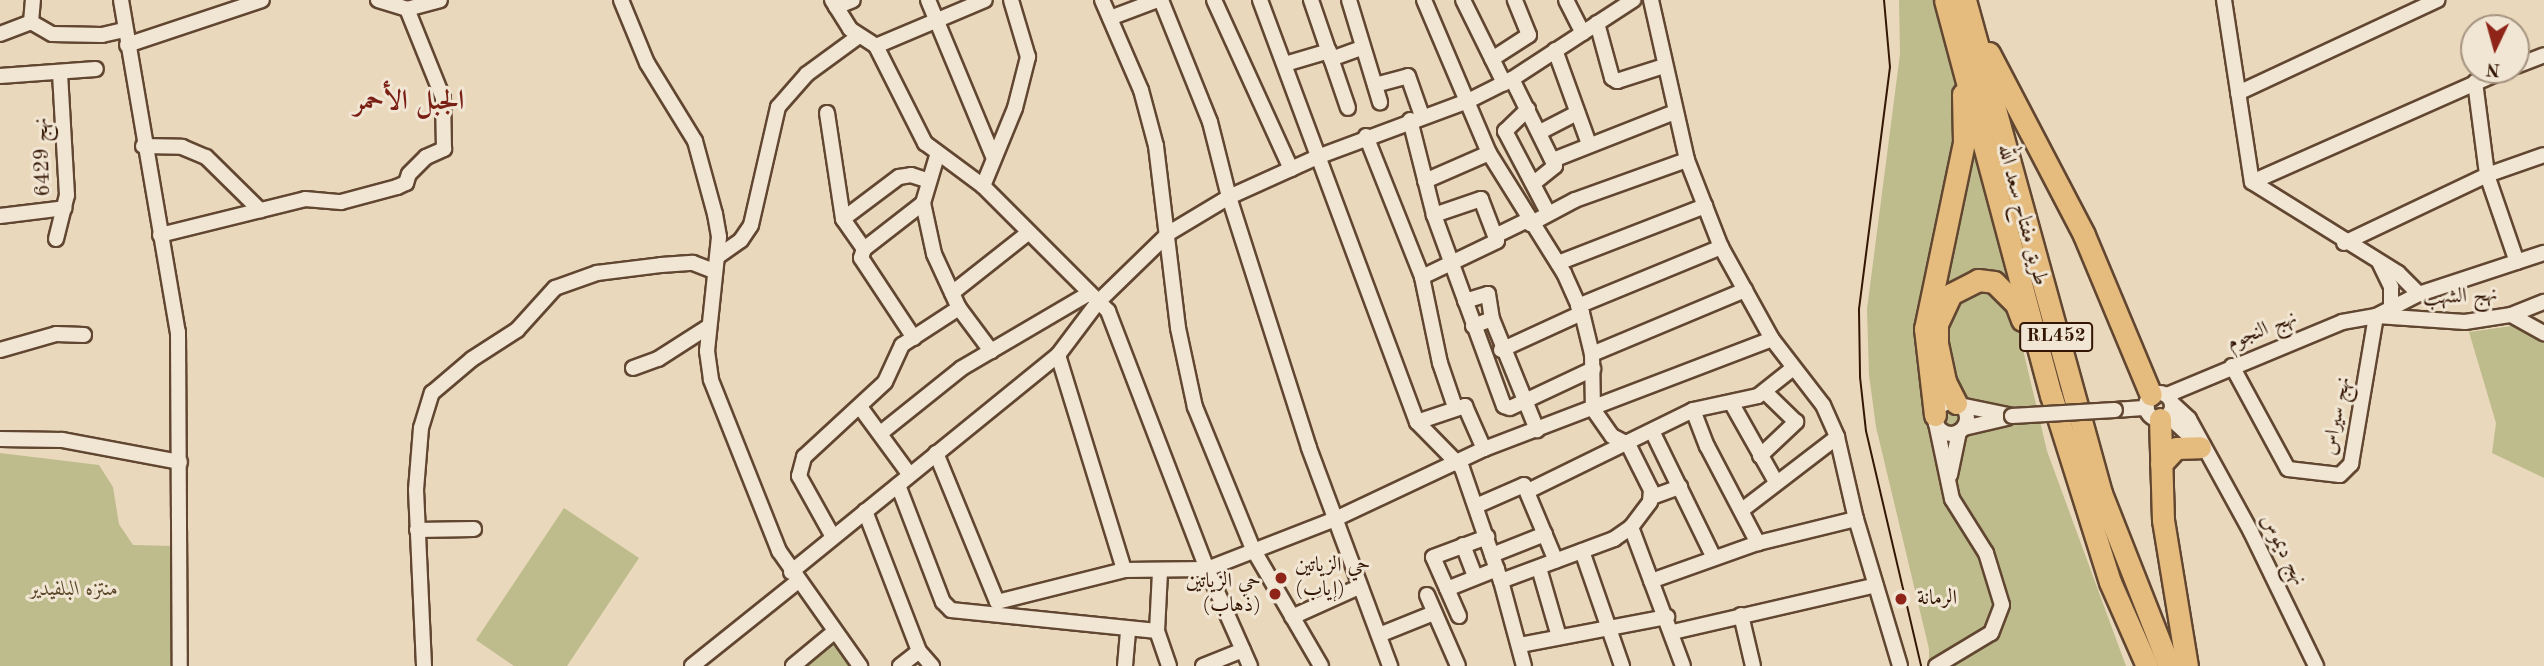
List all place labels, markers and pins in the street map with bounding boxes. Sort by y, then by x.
place label: حي الزياتين (إياب) [1295,553,1370,603]
place label: حي الزياتين (ذهاب) [1186,569,1261,619]
marker: حي الزياتين (إياب) [1273,570,1289,586]
marker: حي الزياتين (ذهاب) [1267,586,1283,602]
place label: الرمانة [1917,586,1957,612]
marker: الرمانة [1891,589,1911,609]

